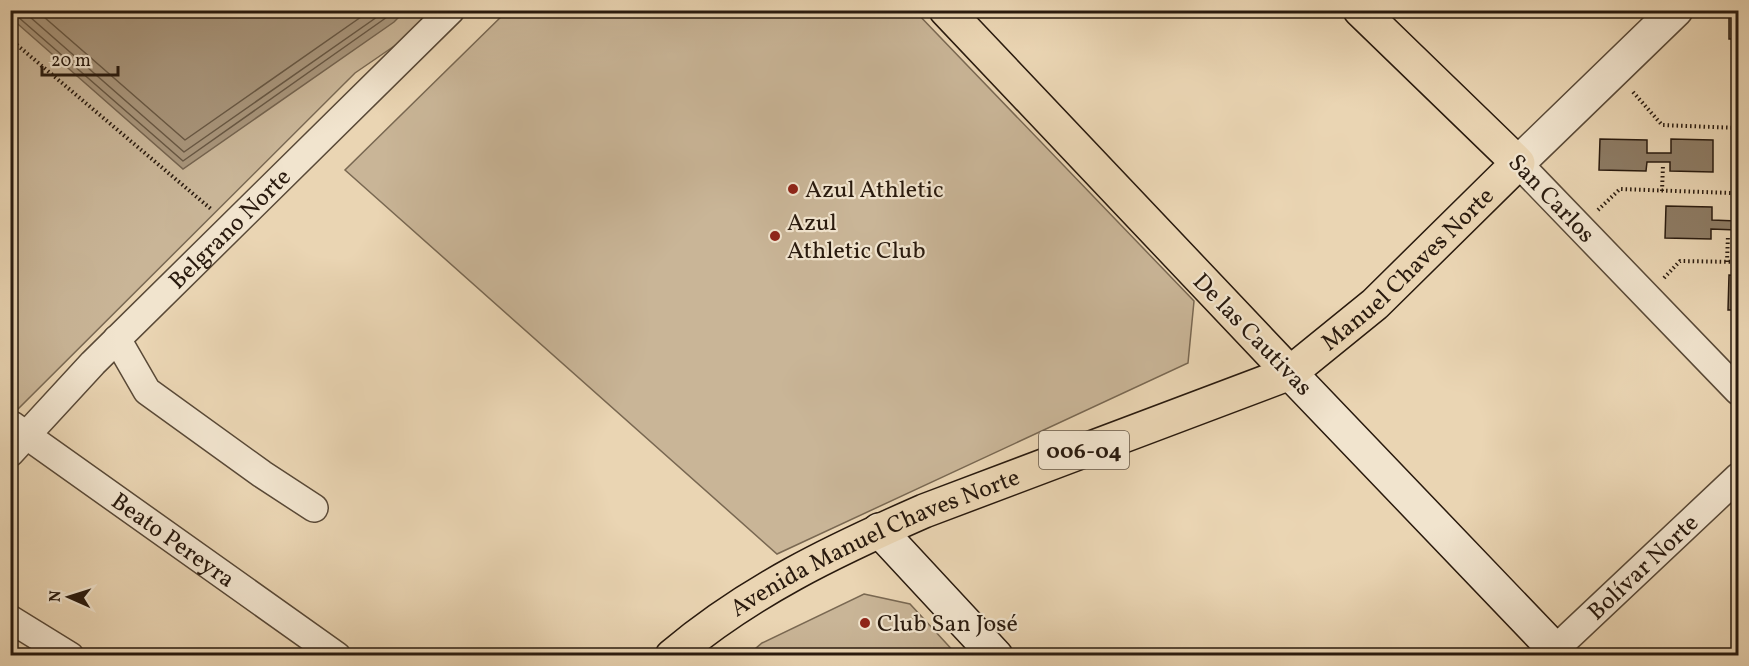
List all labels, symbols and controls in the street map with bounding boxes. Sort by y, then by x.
scale bar [42,39,118,77]
text: 20 m [51,49,91,74]
street label: San Carlos [1499,147,1602,252]
street label: Belgrano Norte [162,162,300,298]
place label: Azul Athletic [805,174,944,208]
street label: Manuel Chaves Norte [1315,181,1503,360]
marker: Azul Athletic [786,182,800,196]
place label: Azul Athletic Club [787,207,926,269]
marker: Azul Athletic Club [768,229,782,243]
street label: De las Cautivas [1184,266,1319,405]
road number: 006-04 [1039,431,1129,469]
street label: Avenida Manuel Chaves Norte [724,461,1025,627]
street label: Beato Pereyra [103,486,241,597]
street label: Bolívar Norte [1581,507,1707,629]
north arrow [39,567,99,627]
text: N [45,590,67,603]
place label: Club San José [877,608,1018,642]
marker: Club San José [858,616,872,630]

